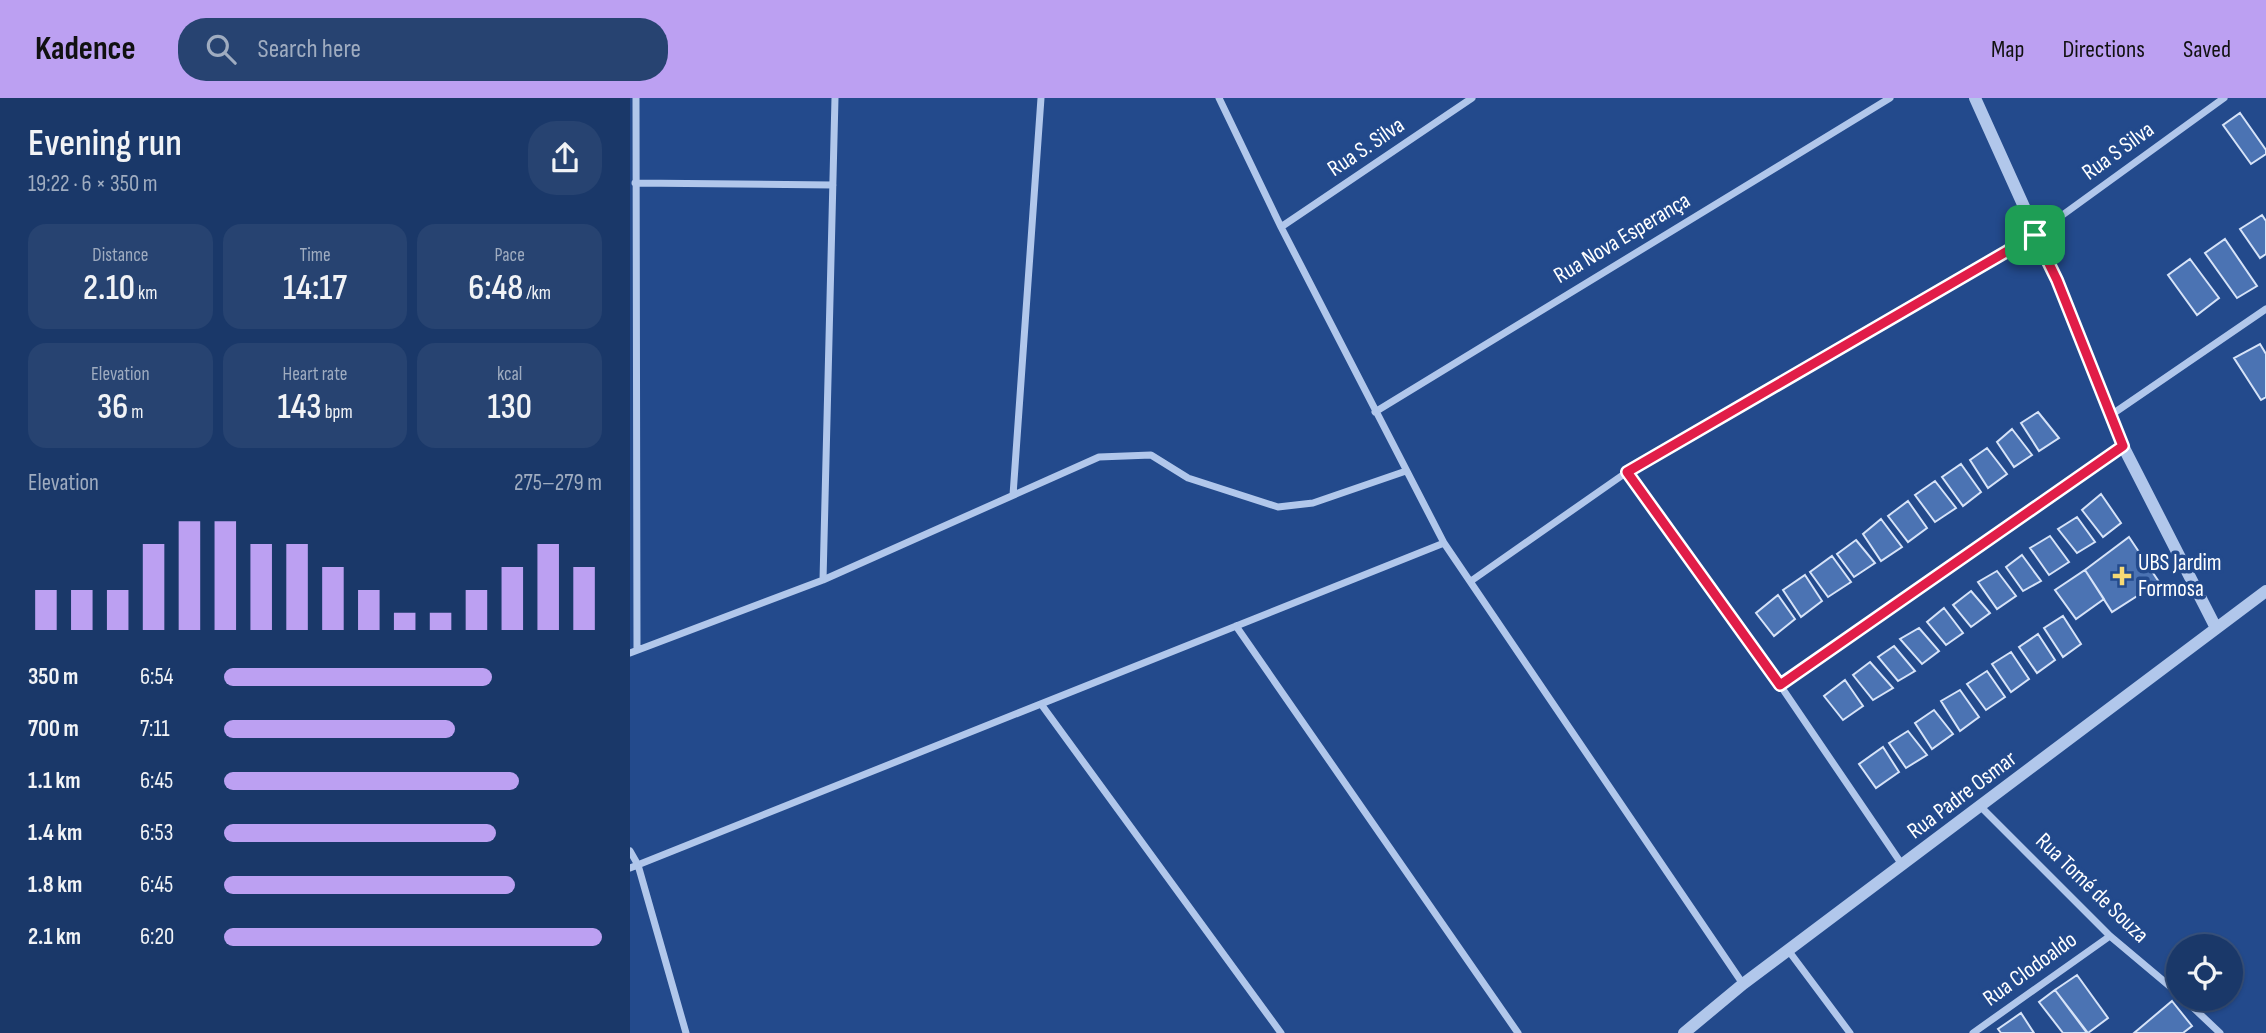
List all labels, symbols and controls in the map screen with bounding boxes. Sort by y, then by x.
search box [178,18,668,81]
text: Kadence [35,29,136,69]
icon: search [202,30,240,68]
text: Search here [258,34,361,65]
text: Map [1991,35,2024,64]
text: Directions [2062,35,2145,64]
text: Saved [2183,35,2231,64]
street label: Rua S. Silva [1322,111,1410,183]
street label: Rua S Silva [2077,116,2159,186]
text: Evening run [28,121,182,166]
button: share [528,121,602,195]
text: 19:22 · 6 × 350 m [28,170,158,198]
street label: Rua Nova Esperança [1549,186,1695,290]
pin [2005,205,2065,265]
icon: arrive [2016,216,2054,254]
text: Distance [92,244,148,267]
text: Time [299,244,331,267]
text: Pace [495,244,525,267]
text: 2.10 [83,267,135,310]
text: 14:17 [283,267,347,310]
text: 6:48 [468,267,523,310]
text: km [135,282,158,305]
text: /km [523,282,551,305]
text: Elevation [91,363,150,386]
text: Heart rate [283,363,347,386]
text: kcal [497,363,522,386]
text: 36 [97,386,128,429]
text: 143 [277,386,322,429]
text: 130 [487,386,532,429]
text: m [128,401,144,424]
text: bpm [322,401,353,424]
text: Elevation [28,469,99,497]
text: 275–279 m [514,469,602,497]
place label: UBS Jardim Formosa [2138,549,2222,603]
marker: UBS Jardim Formosa [2112,566,2132,586]
text: 350 m [28,663,78,691]
text: 6:54 [140,663,173,691]
text: 700 m [28,715,79,743]
text: 7:11 [140,715,170,743]
street label: Rua Padre Osmar [1902,745,2022,845]
text: 1.1 km [28,767,81,795]
text: 6:45 [140,767,173,795]
text: 1.4 km [28,819,82,847]
text: 6:53 [140,819,173,847]
street label: Rua Tomé de Souza [2030,827,2154,949]
text: 1.8 km [28,871,82,899]
text: 6:45 [140,871,173,899]
text: 2.1 km [28,923,81,951]
text: 6:20 [140,923,174,951]
street label: Rua Clodoaldo [1978,926,2082,1012]
map controls [2166,934,2243,1011]
button: locate [2166,934,2243,1011]

